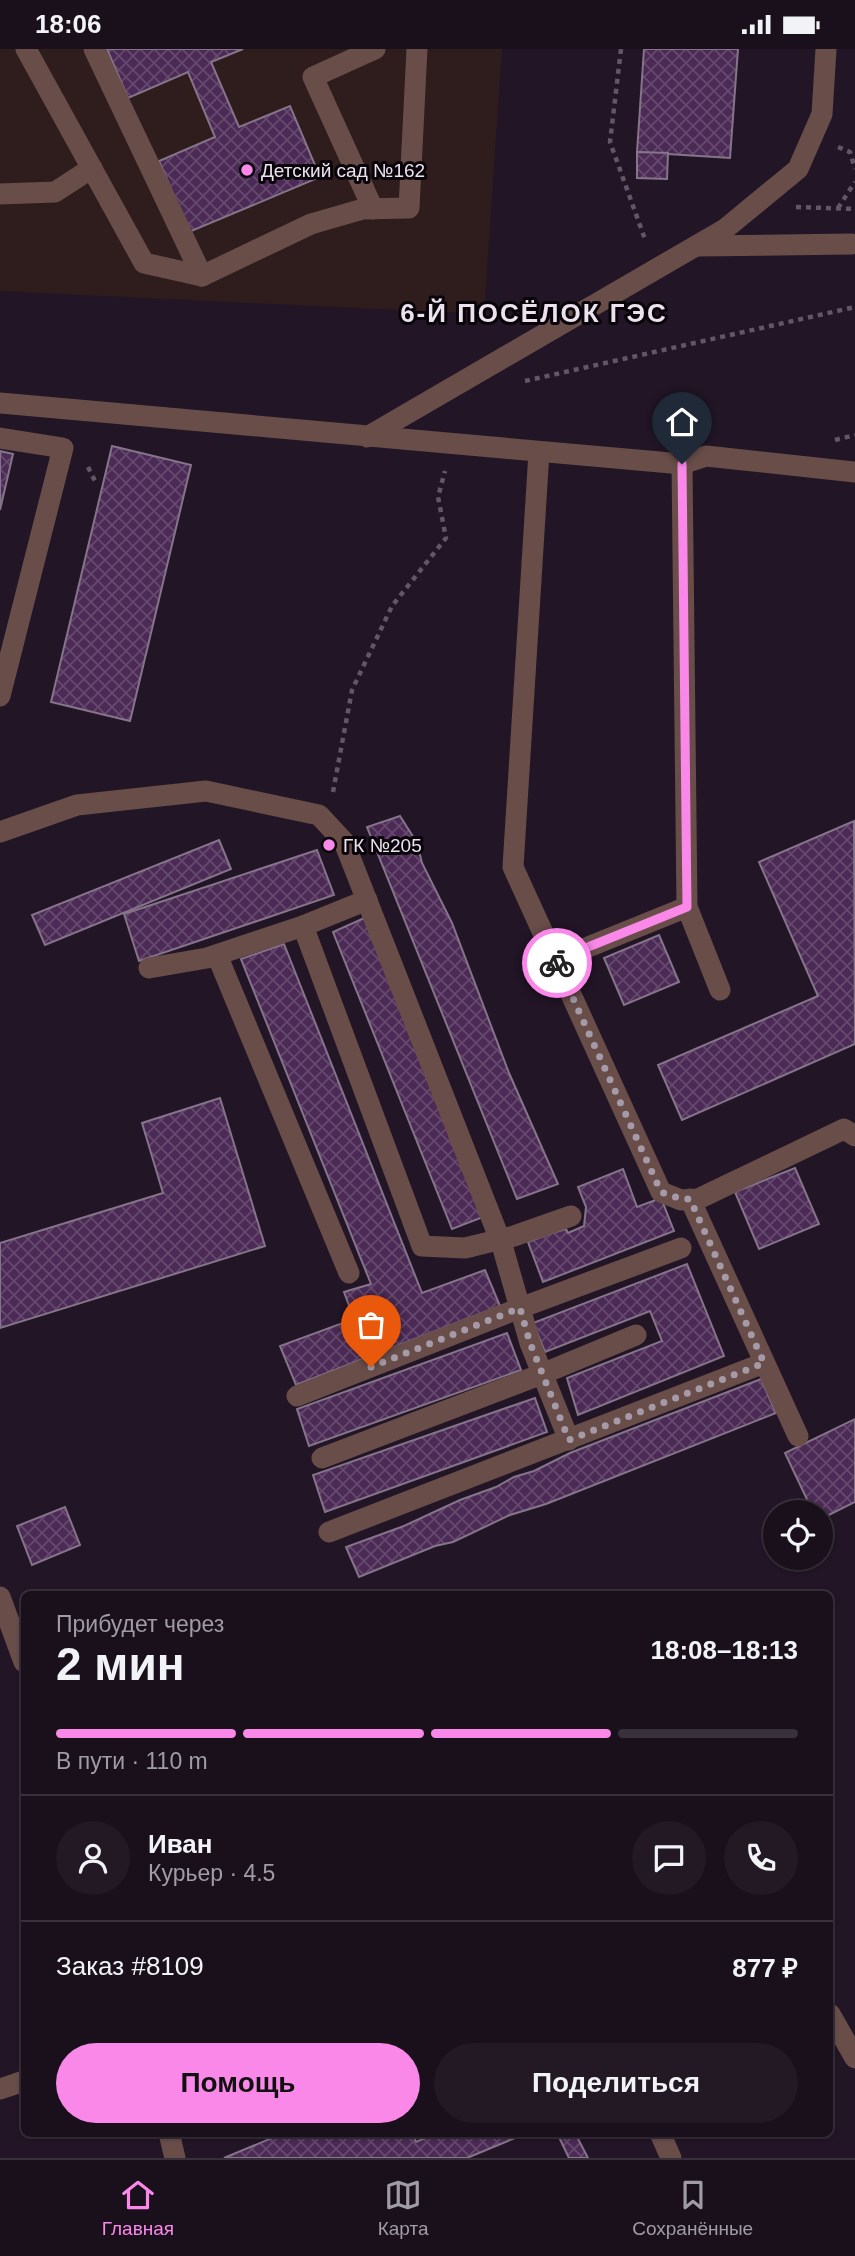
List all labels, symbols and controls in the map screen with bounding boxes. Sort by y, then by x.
text: 18:06 [35,9,102,39]
place label: Детский сад №162 [261,160,425,181]
marker: Детский сад №162 [239,162,255,178]
district label: 6-Й ПОСЁЛОК ГЭС [400,298,668,328]
pin [652,392,712,464]
icon: home [663,403,701,441]
place label: ГК №205 [343,835,422,856]
marker: ГК №205 [321,837,337,853]
courier [522,928,592,998]
icon: bike [538,944,576,982]
pin [341,1295,401,1367]
icon: bag [352,1306,390,1344]
map controls [763,1500,833,1570]
button: locate [763,1500,833,1570]
text: Прибудет через [56,1611,224,1637]
text: 18:08–18:13 [651,1635,798,1665]
text: 2 мин [56,1638,184,1690]
text: В пути · 110 m [56,1748,208,1774]
button: person [56,1821,130,1895]
button: chat [632,1821,706,1895]
button: phone [724,1821,798,1895]
text: Иван [148,1829,213,1859]
text: Курьер · 4.5 [148,1860,275,1886]
text: Заказ #8109 [56,1951,204,1981]
text: 877 ₽ [732,1953,798,1983]
button: Помощь [56,2043,420,2123]
button: Поделиться [434,2043,798,2123]
tab: Главная [102,2176,174,2240]
tab: Карта [378,2176,429,2240]
tab: Сохранённые [632,2176,753,2240]

